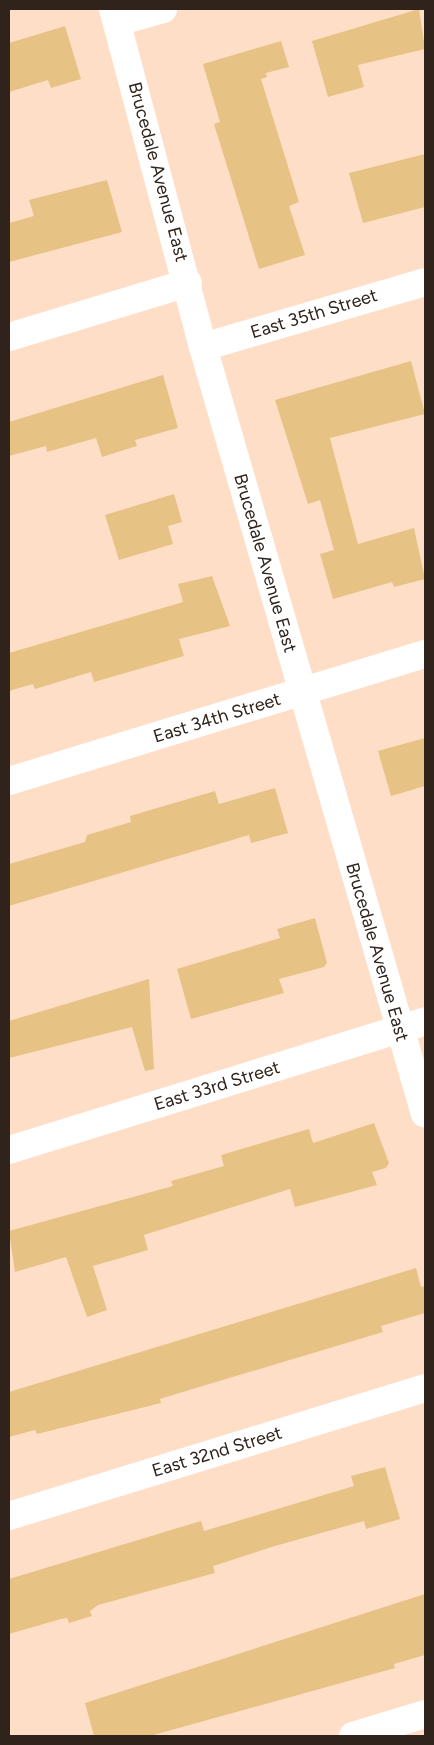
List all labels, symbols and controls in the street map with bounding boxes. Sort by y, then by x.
street label: Brucedale Avenue East [124,80,192,264]
street label: East 35th Street [248,284,380,344]
street label: Brucedale Avenue East [229,471,301,655]
street label: East 34th Street [151,688,283,748]
street label: Brucedale Avenue East [341,860,413,1044]
street label: East 33rd Street [151,1057,283,1115]
street label: East 32nd Street [149,1422,285,1482]

